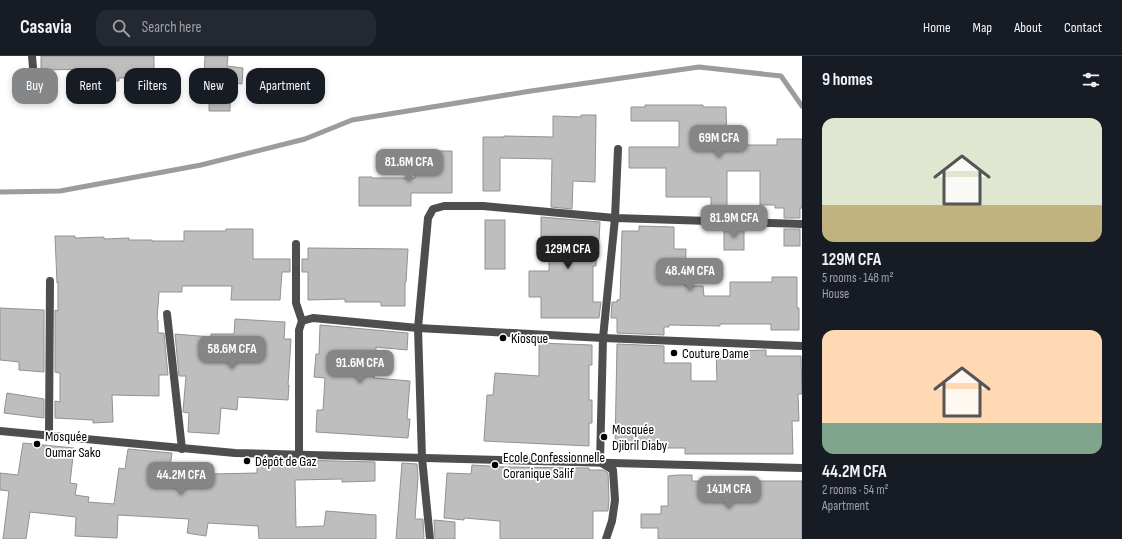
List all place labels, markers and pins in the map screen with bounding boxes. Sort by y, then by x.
pin: 69M CFA [682,125,756,159]
pin: 81.6M CFA [363,149,455,183]
pin: 81.9M CFA [688,205,780,239]
pin: 129M CFA [527,236,609,270]
pin: 48.4M CFA [644,258,736,292]
place label: Kiosque [511,330,548,347]
marker: Kiosque [498,333,508,343]
pin: 58.6M CFA [186,336,278,370]
place label: Couture Dame [682,345,749,362]
marker: Couture Dame [669,348,679,358]
pin: 91.6M CFA [314,350,406,384]
place label: Mosquée Djibril Diaby [612,421,668,454]
place label: Mosquée Oumar Sako [45,428,101,461]
marker: Mosquée Djibril Diaby [599,432,609,442]
marker: Mosquée Oumar Sako [32,439,42,449]
place label: Ecole Confessionnelle Coranique Salif [503,449,605,482]
place label: Dépôt de Gaz [255,453,317,470]
marker: Dépôt de Gaz [242,456,252,466]
marker: Ecole Confessionnelle Coranique Salif [490,460,500,470]
pin: 44.2M CFA [135,462,227,496]
pin: 141M CFA [688,476,770,510]

